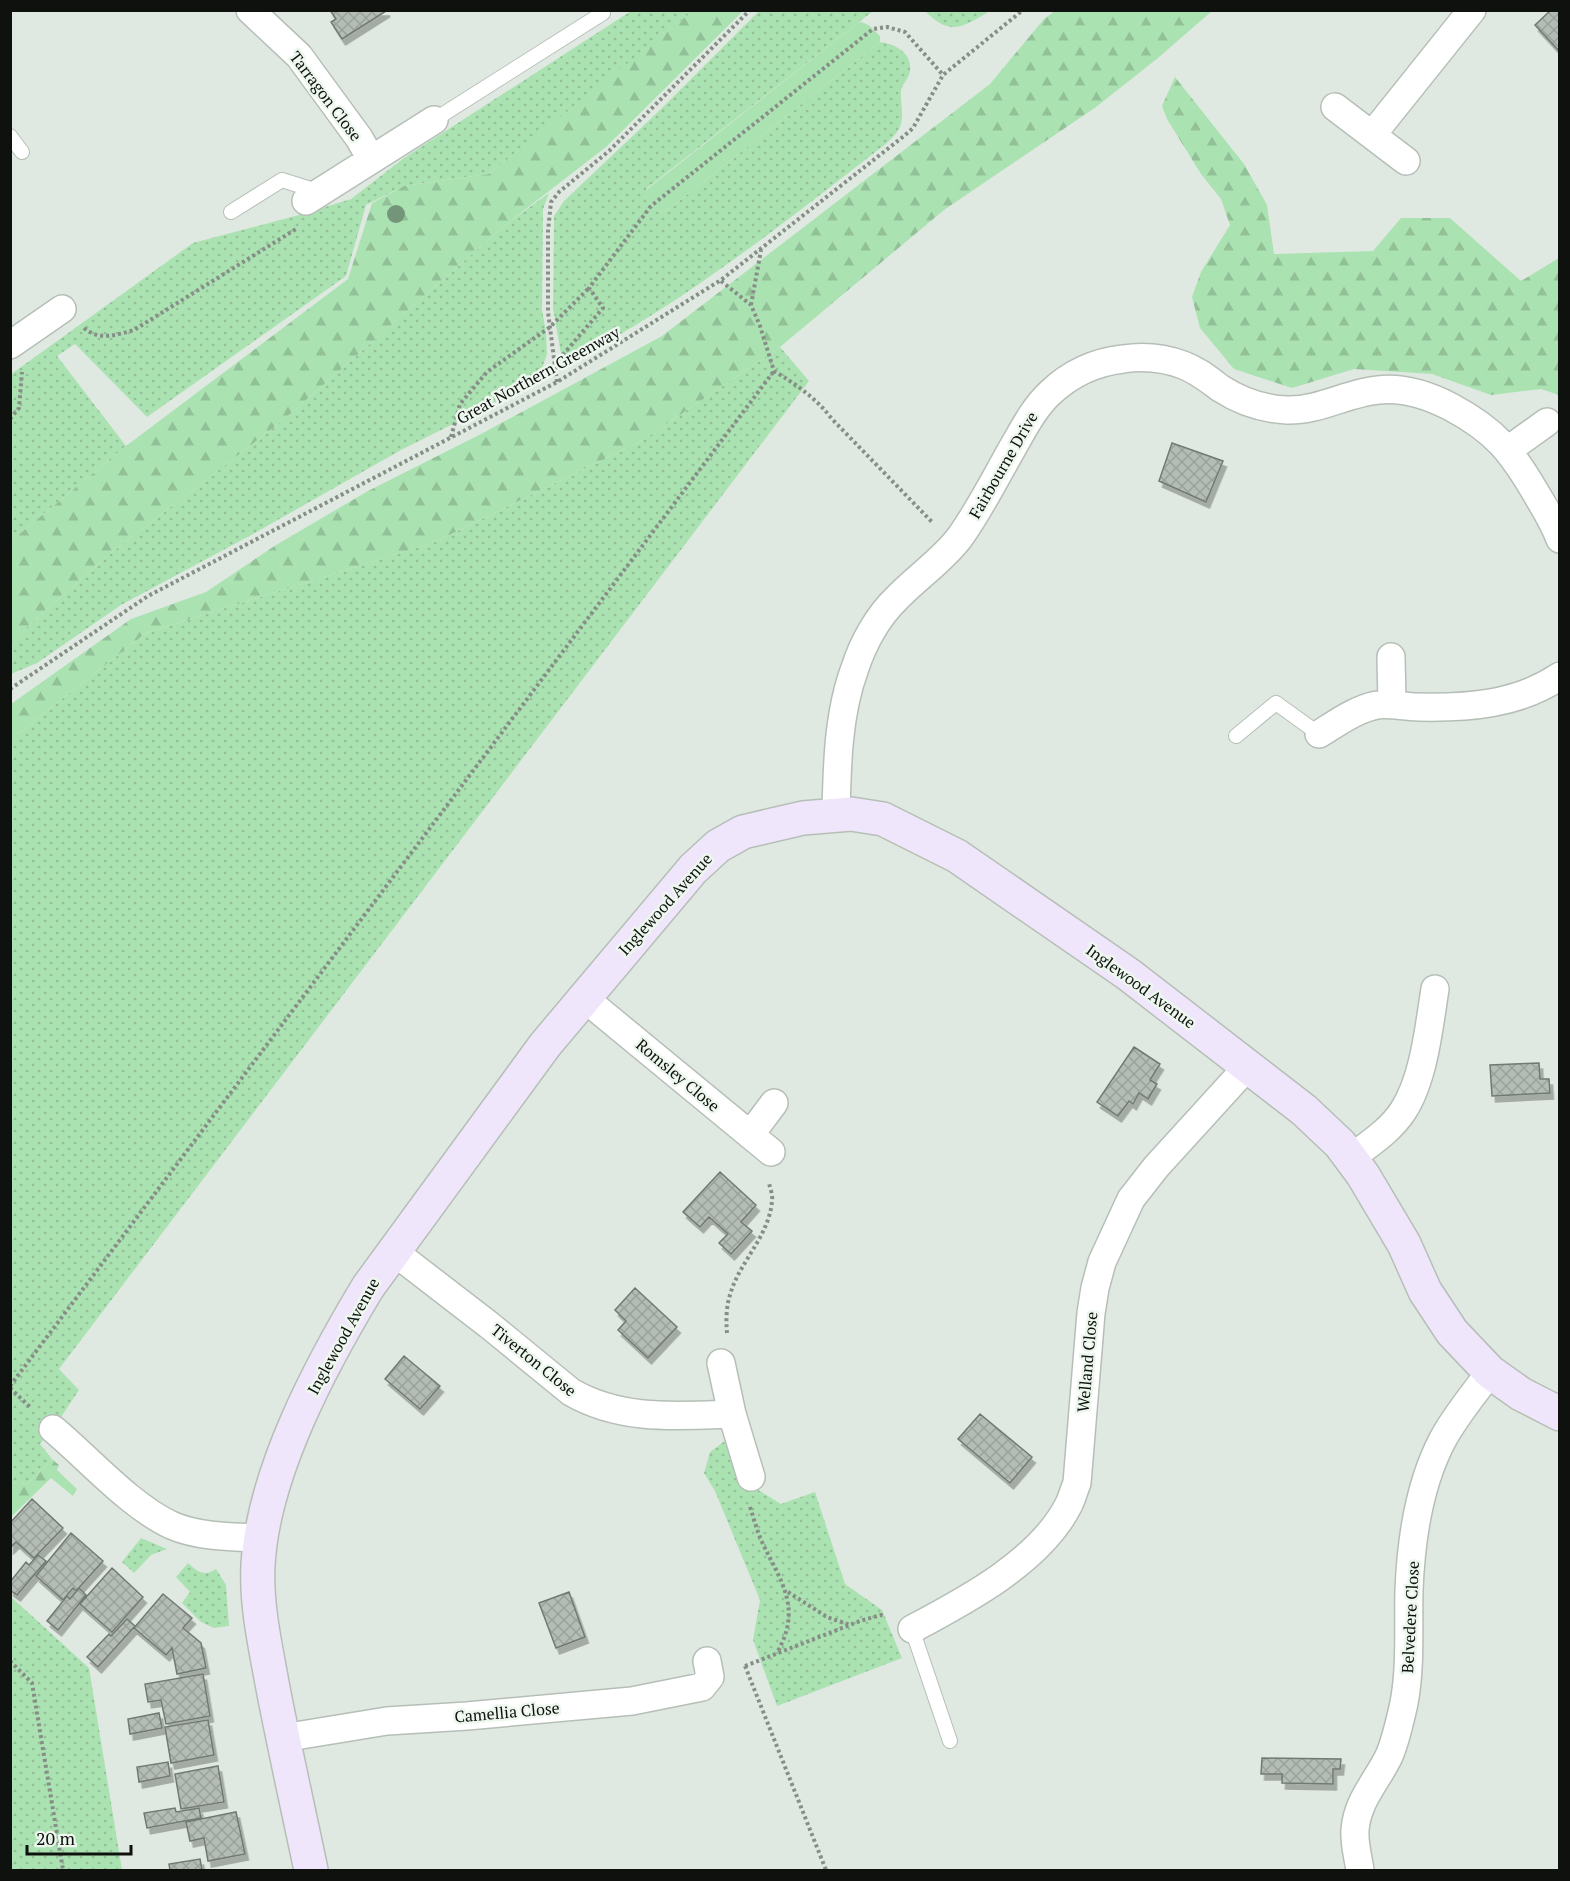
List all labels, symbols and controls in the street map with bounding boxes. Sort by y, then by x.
street label: Tarragon Close [285,46,367,146]
street label: Great Northern Greenway [453,321,624,429]
street label: Fairbourne Drive [963,407,1043,523]
street label: Inglewood Avenue [613,848,717,960]
street label: Inglewood Avenue [1082,939,1200,1033]
street label: Romsley Close [631,1033,725,1117]
street label: Inglewood Avenue [302,1274,384,1398]
street label: Welland Close [1072,1311,1102,1413]
street label: Tiverton Close [487,1319,581,1401]
street label: Belvedere Close [1396,1560,1424,1674]
street label: Camellia Close [453,1696,561,1728]
scale bar [27,1818,130,1856]
text: 20 m [36,1826,76,1850]

